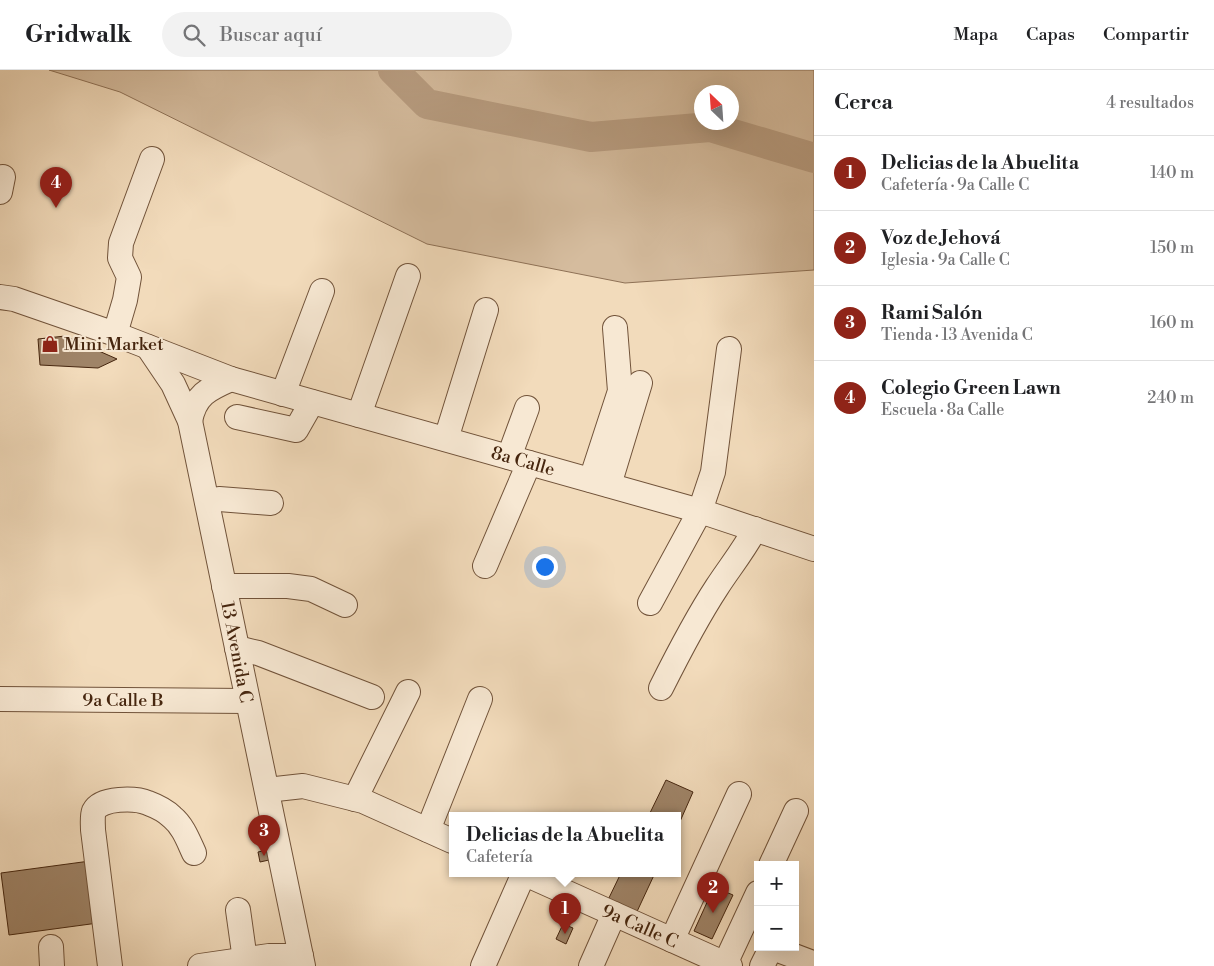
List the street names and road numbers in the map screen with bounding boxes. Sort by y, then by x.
street label: 8a Calle [488,441,557,482]
street label: 13 Avenida C [215,599,258,705]
street label: 9a Calle B [82,689,164,712]
street label: 9a Calle C [598,899,681,953]

